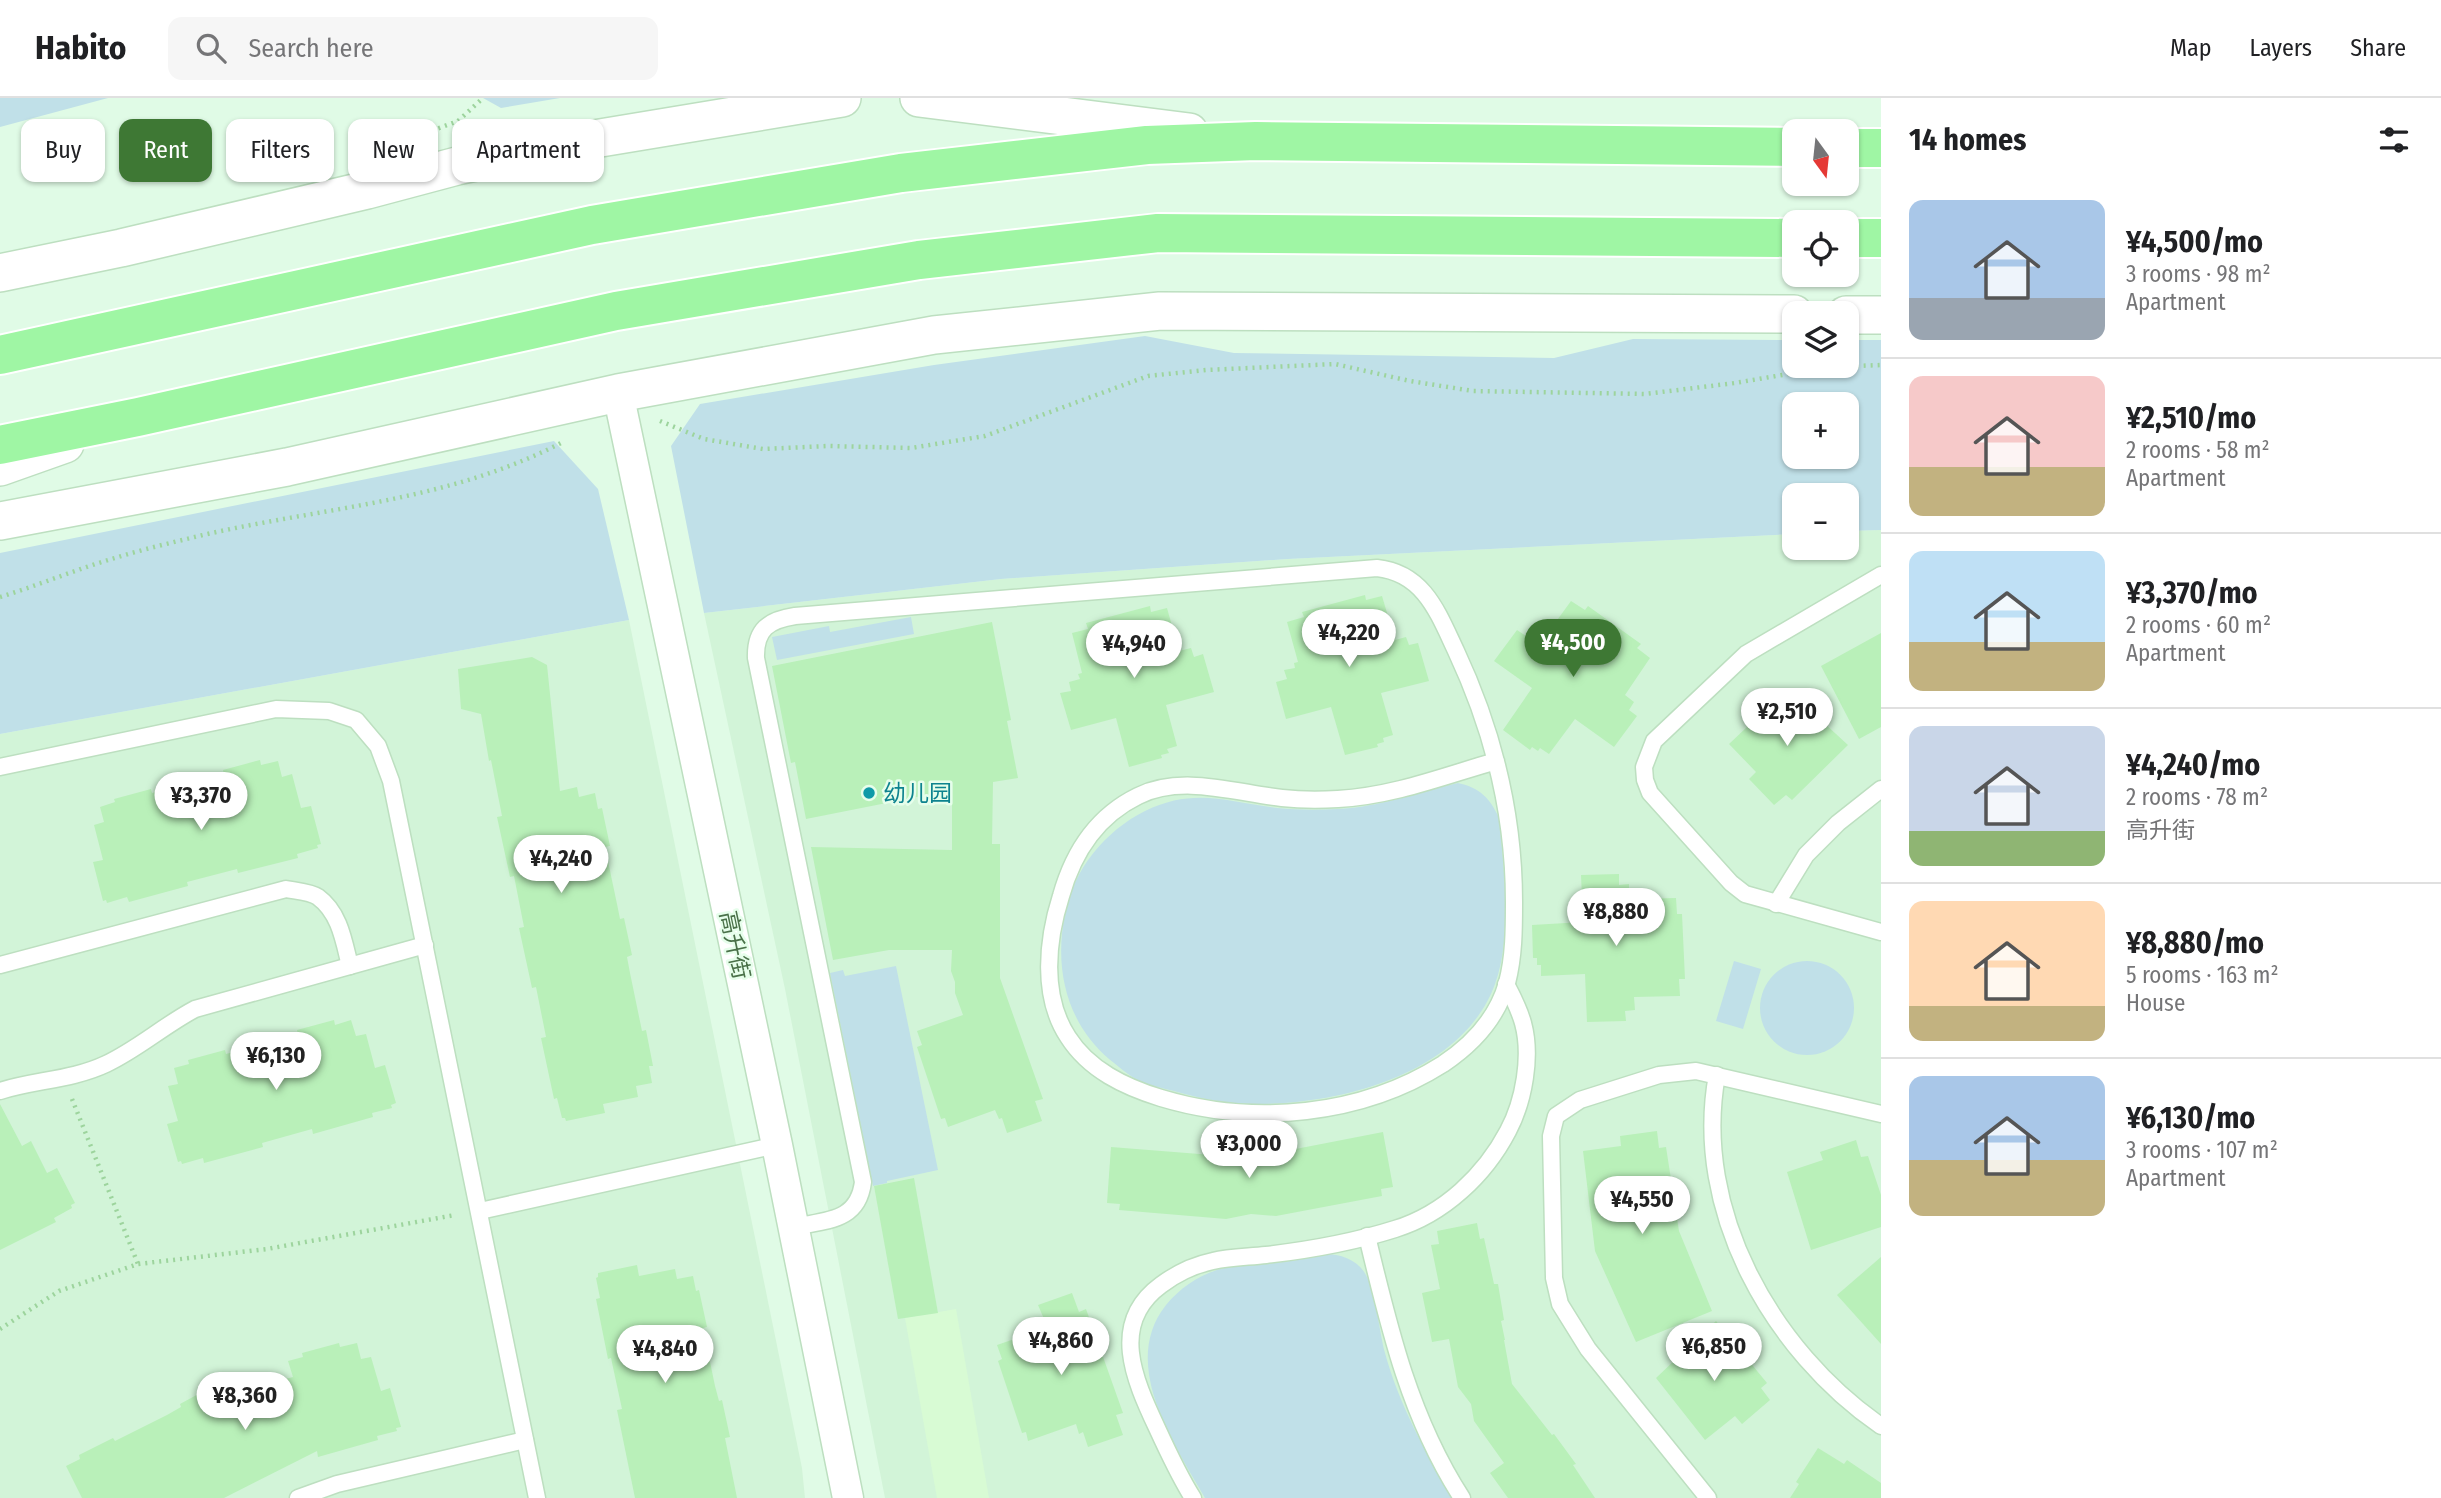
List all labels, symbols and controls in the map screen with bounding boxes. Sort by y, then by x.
search box [168,17,658,80]
text: Habito [35,28,126,68]
icon: search [192,29,230,67]
text: Search here [248,33,374,64]
text: Map [2170,34,2212,62]
text: Layers [2250,34,2312,62]
text: Share [2350,34,2406,62]
chip: Buy [21,119,105,182]
chip: Rent [119,119,212,182]
chip: Filters [226,119,334,182]
chip: New [348,119,438,182]
chip: Apartment [452,119,604,182]
north arrow [1782,119,1858,196]
map controls [1782,119,1859,560]
icon: filters [2375,121,2413,159]
text: 14 homes [1909,122,2026,158]
button: locate [1782,210,1859,287]
text: ¥4,500/mo [2126,224,2263,260]
icon: home [1965,228,2049,312]
text: 3 rooms · 98 m² [2126,260,2271,288]
text: Apartment [2126,288,2226,316]
button: layers [1782,301,1859,378]
button: + [1782,392,1859,469]
text: ¥2,510/mo [2126,400,2256,436]
icon: home [1965,404,2049,488]
text: 2 rooms · 58 m² [2126,436,2270,464]
text: Apartment [2126,464,2226,492]
button: − [1782,483,1859,560]
text: ¥3,370/mo [2126,575,2258,611]
icon: home [1965,579,2049,663]
pin: ¥4,220 [1292,610,1406,669]
text: 2 rooms · 60 m² [2126,611,2271,639]
text: ¥4,220 [1318,618,1380,646]
pin: ¥4,940 [1077,620,1191,680]
pin: ¥4,500 [1516,620,1630,679]
text: ¥4,500 [1540,628,1606,656]
text: ¥4,940 [1102,629,1166,657]
text: Apartment [2126,639,2226,667]
pin: ¥2,510 [1730,688,1844,748]
text: ¥2,510 [1757,697,1817,725]
text: ¥4,240/mo [2126,747,2260,783]
icon: home [1965,754,2049,838]
pin: ¥3,370 [144,772,258,832]
place label: 幼儿园 [883,779,952,807]
text: ¥3,370 [170,781,232,809]
text: 2 rooms · 78 m² [2126,783,2268,811]
marker: 幼儿园 [861,785,877,801]
text: 高升街 [2126,816,2195,844]
pin: ¥4,240 [504,836,618,895]
text: ¥4,240 [529,844,593,872]
pin: ¥8,880 [1559,888,1673,948]
text: ¥8,880 [1583,897,1649,925]
street label: 高升街 [714,908,756,982]
text: ¥8,880/mo [2126,925,2264,961]
icon: home [1965,929,2049,1013]
text: 5 rooms · 163 m² [2126,961,2279,989]
text: House [2126,989,2185,1017]
pin: ¥6,130 [219,1032,333,1092]
text: ¥6,130 [246,1041,306,1069]
text: ¥6,130/mo [2126,1100,2255,1136]
icon: home [1965,1104,2049,1188]
pin: ¥3,000 [1192,1121,1306,1180]
text: ¥3,000 [1216,1129,1282,1157]
text: 3 rooms · 107 m² [2126,1136,2278,1164]
text: Apartment [2126,1164,2226,1192]
pin: ¥4,550 [1585,1176,1699,1236]
text: ¥4,550 [1610,1185,1674,1213]
pin: ¥4,860 [1004,1318,1118,1377]
pin: ¥6,850 [1657,1324,1771,1383]
pin: ¥4,840 [608,1326,722,1385]
text: ¥4,860 [1028,1326,1094,1354]
text: ¥6,850 [1682,1332,1746,1360]
text: ¥4,840 [633,1334,697,1362]
pin: ¥8,360 [188,1372,302,1432]
text: ¥8,360 [213,1381,277,1409]

